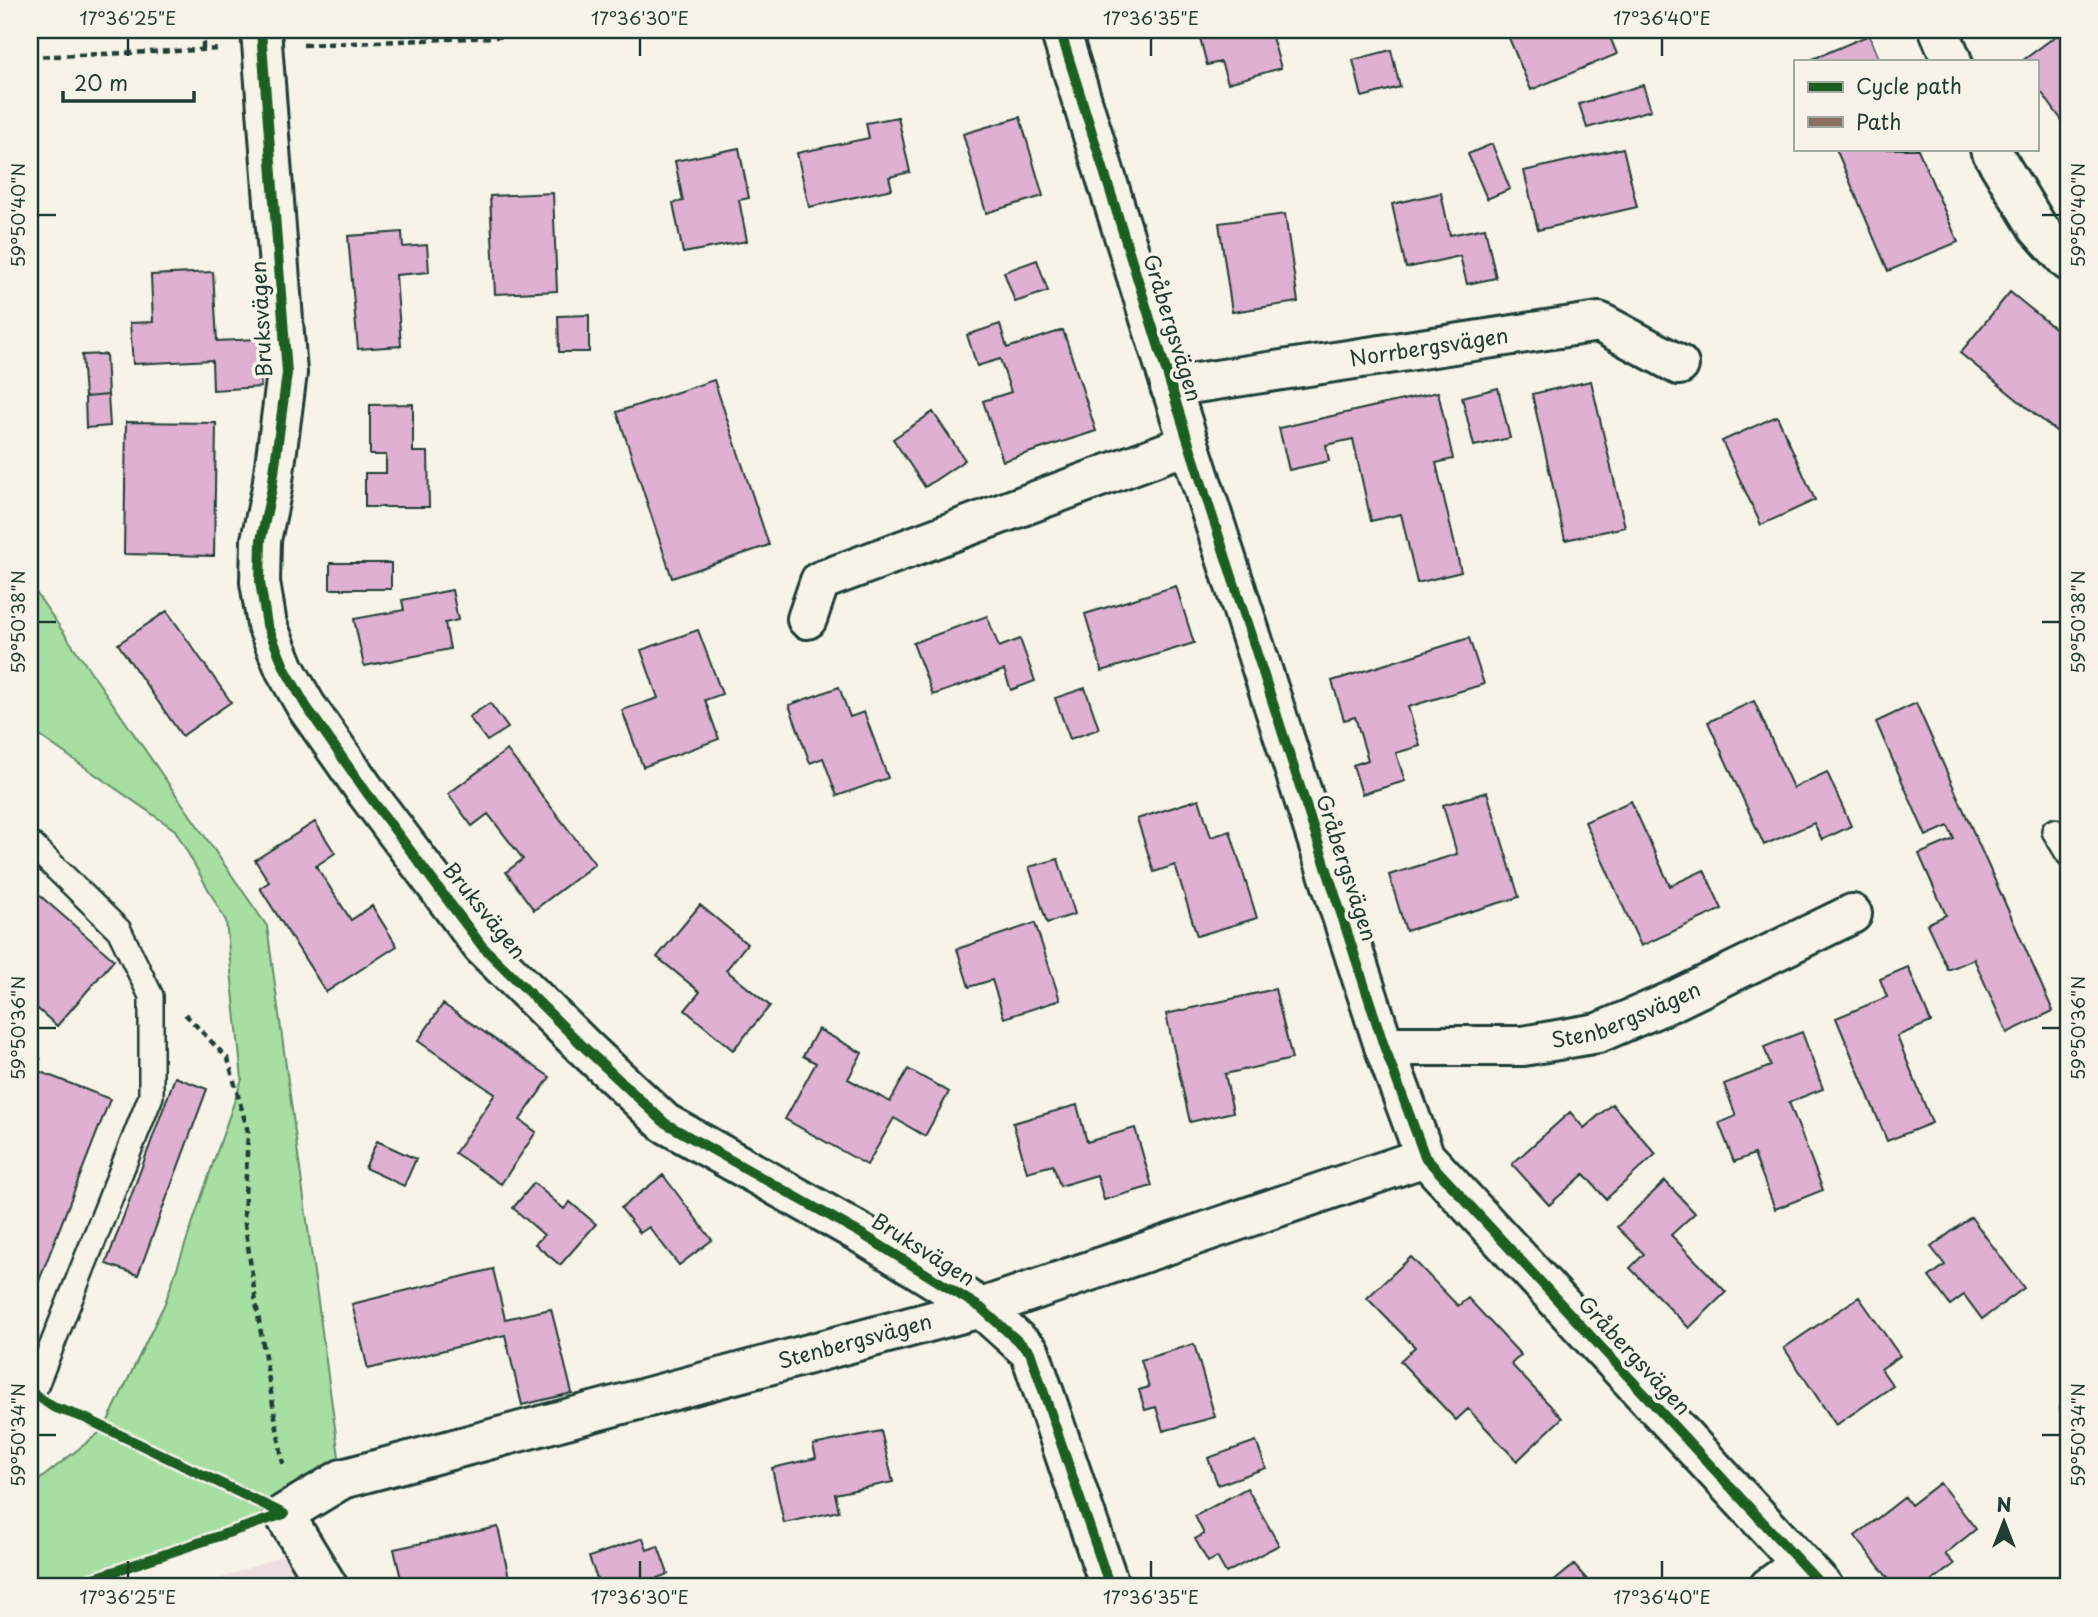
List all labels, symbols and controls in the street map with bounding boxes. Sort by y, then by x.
text: 17°36'25"E [80,4,176,31]
text: 17°36'30"E [591,4,689,31]
text: 17°36'35"E [1103,4,1199,31]
text: 17°36'40"E [1613,4,1711,31]
scale bar [63,60,194,104]
legend [1794,60,2038,150]
text: 20 m [74,66,128,98]
text: Cycle path [1856,69,1962,101]
text: Path [1856,105,1901,137]
text: 59°50'40"N [4,163,31,267]
text: 59°50'40"N [2064,163,2091,267]
street label: Gråbergsvägen [1136,250,1212,405]
street label: Bruksvägen [241,260,279,378]
street label: Norrbergsvägen [1347,318,1510,374]
text: 59°50'38"N [4,570,31,674]
text: 59°50'38"N [2064,570,2091,674]
street label: Gråbergsvägen [1309,790,1387,945]
street label: Bruksvägen [436,854,535,965]
street label: Stenbergsvägen [1548,972,1706,1055]
text: 59°50'36"N [4,976,31,1080]
text: 59°50'36"N [2064,976,2091,1080]
street label: Bruksvägen [866,1204,982,1293]
street label: Gråbergsvägen [1572,1288,1699,1421]
street label: Stenbergsvägen [774,1304,935,1376]
text: 59°50'34"N [4,1383,31,1487]
text: 59°50'34"N [2064,1383,2091,1487]
north arrow [1968,1488,2038,1558]
text: N [1996,1490,2012,1518]
text: 17°36'25"E [80,1583,176,1610]
text: 17°36'30"E [591,1583,689,1610]
text: 17°36'35"E [1103,1583,1199,1610]
text: 17°36'40"E [1613,1583,1711,1610]

